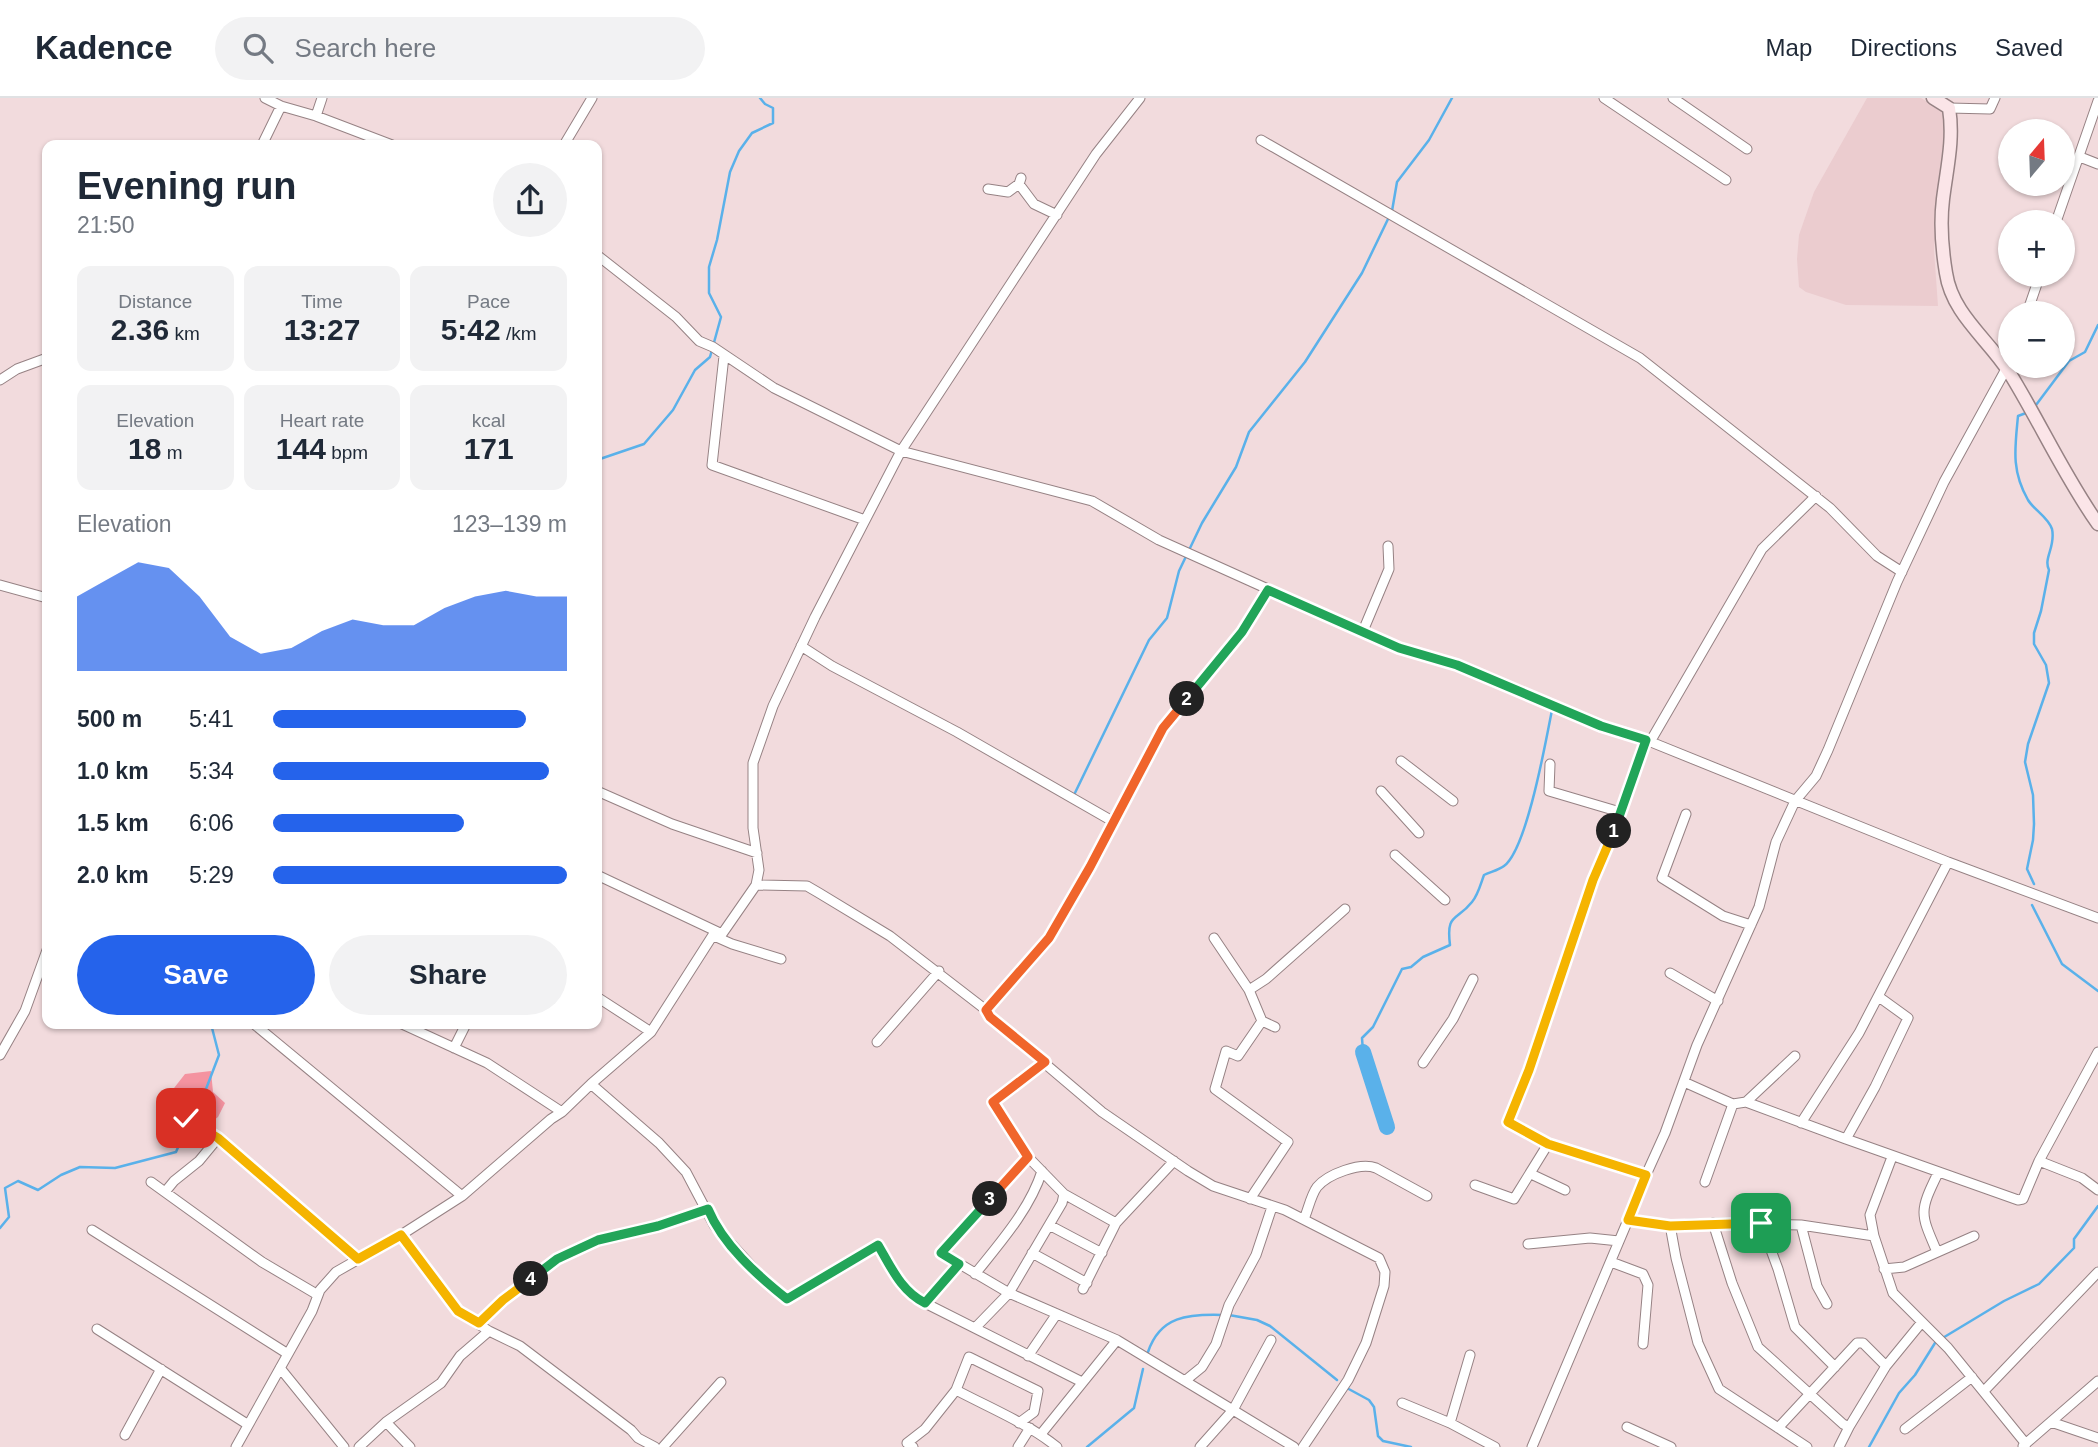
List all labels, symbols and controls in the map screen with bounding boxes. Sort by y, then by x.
search box [215,17,705,80]
text: Kadence [35,29,173,66]
icon: search [239,29,277,67]
text: Search here [295,33,436,63]
text: Map [1766,34,1812,61]
text: Directions [1850,34,1957,61]
text: Saved [1995,34,2063,61]
north arrow [1998,119,2076,196]
map controls [1998,119,2075,378]
button: share [493,163,567,237]
text: Evening run [77,165,297,207]
button: + [1998,210,2075,287]
text: 21:50 [77,212,135,238]
text: Distance [118,291,192,312]
text: Time [301,291,343,312]
text: Pace [467,291,510,312]
button: − [1998,301,2075,378]
text: 2.36 [111,313,169,346]
text: 13:27 [284,313,360,346]
text: 5:42 [441,313,501,346]
text: km [169,323,200,344]
text: /km [501,323,537,344]
text: Elevation [116,410,194,431]
text: Heart rate [280,410,364,431]
text: kcal [472,410,506,431]
text: 18 [128,432,161,465]
text: 144 [276,432,326,465]
text: 171 [464,432,514,465]
text: m [161,442,183,463]
text: bpm [326,442,368,463]
text: Elevation [77,511,172,537]
text: 123–139 m [452,511,567,537]
pin: 2 [1170,682,1204,716]
text: 2 [1181,688,1192,709]
text: 500 m [77,706,142,732]
text: 5:41 [189,706,234,732]
text: 1.0 km [77,758,149,784]
text: 5:34 [189,758,234,784]
text: 1.5 km [77,810,149,836]
text: 6:06 [189,810,234,836]
pin: 1 [1596,814,1632,848]
text: 1 [1608,820,1619,841]
text: 2.0 km [77,862,149,888]
text: 5:29 [189,862,234,888]
button: Save [77,935,315,1015]
button: Share [329,935,567,1015]
pin [156,1088,216,1148]
icon: check [167,1099,205,1137]
pin: 3 [972,1182,1007,1216]
text: 3 [984,1188,995,1209]
pin [1731,1193,1791,1253]
icon: arrive [1742,1204,1780,1242]
pin: 4 [514,1262,548,1296]
text: 4 [525,1268,536,1289]

